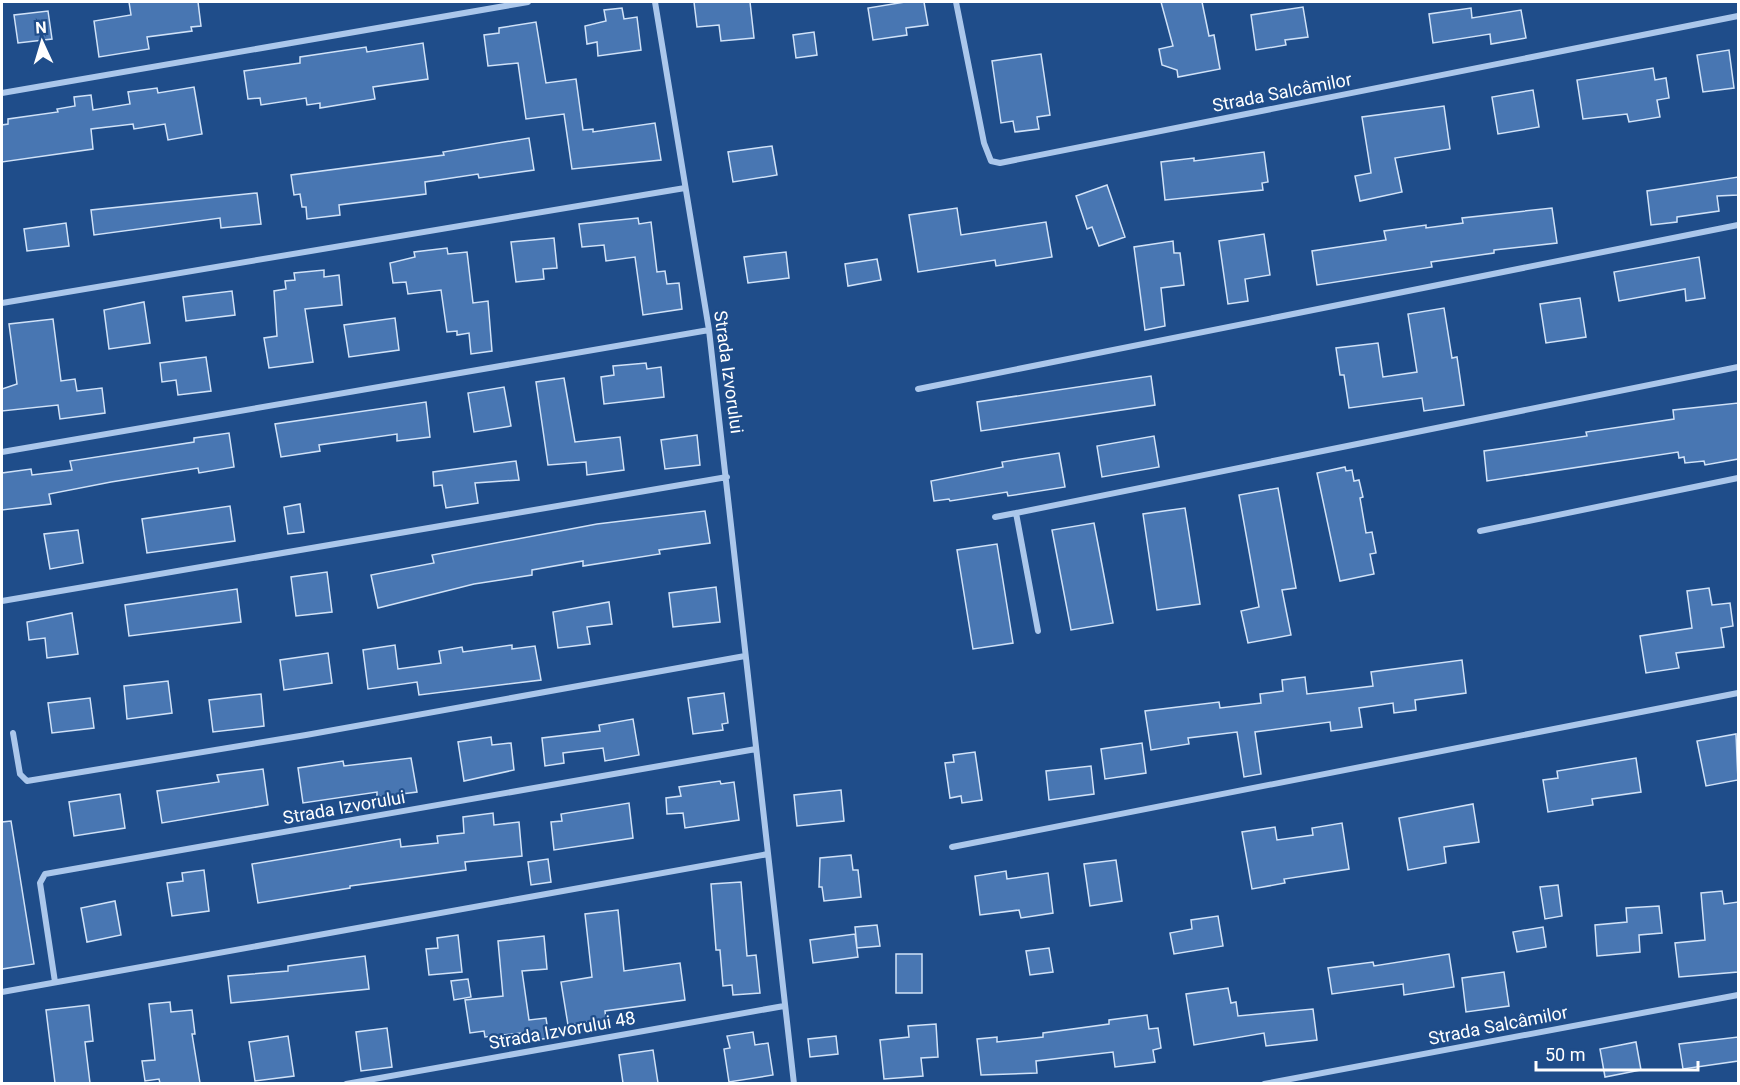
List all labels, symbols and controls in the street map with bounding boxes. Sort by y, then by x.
north arrow [12,12,72,72]
text: N [35,18,47,37]
street label: Strada Salcâmilor [1211,68,1353,116]
street label: Strada Izvorului [710,309,748,435]
street label: Strada Izvorului [281,786,407,828]
street label: Strada Salcâmilor [1427,1001,1569,1049]
street label: Strada Izvorului 48 [487,1007,637,1053]
scale bar [1536,1034,1698,1072]
text: 50 m [1545,1044,1585,1065]

